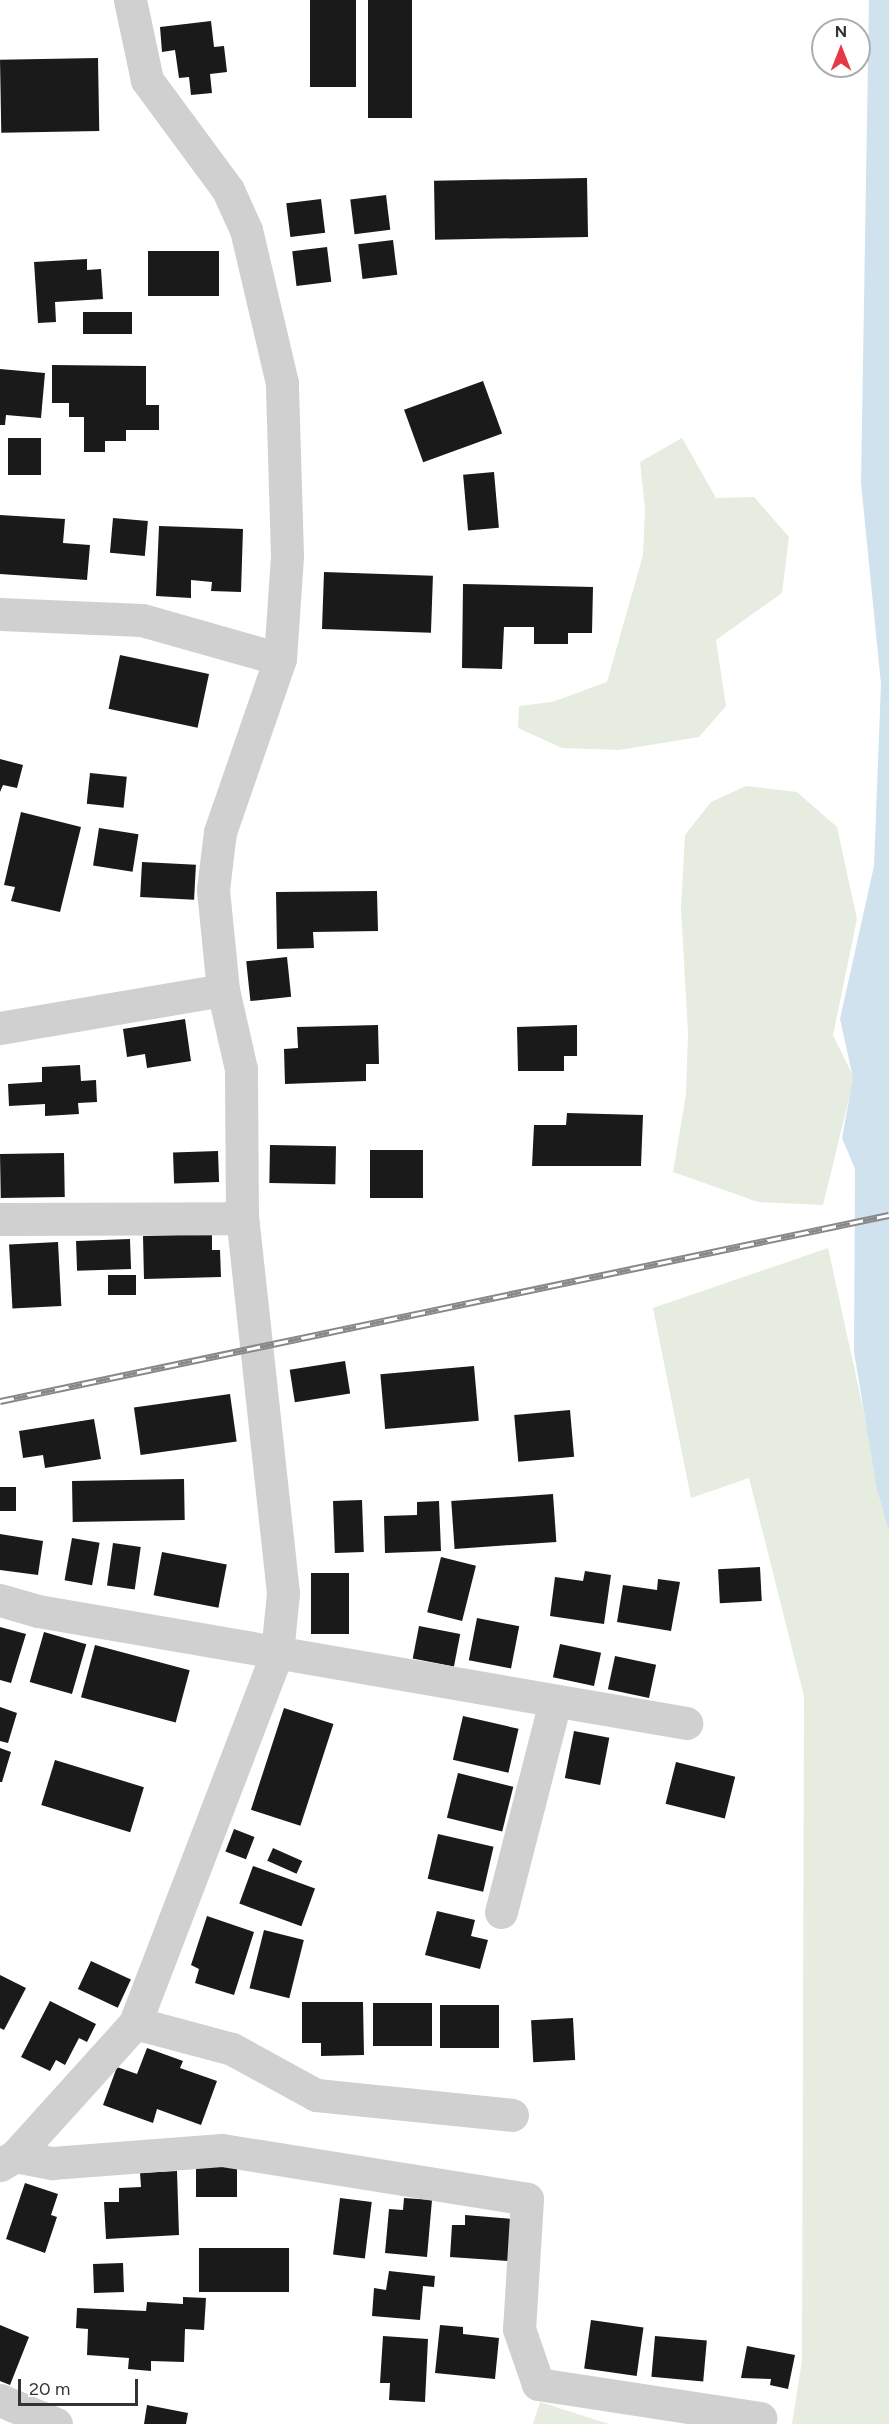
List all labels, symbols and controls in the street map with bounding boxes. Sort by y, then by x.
north arrow [811,18,871,78]
text: N [835,22,847,41]
scale bar [21,2367,141,2405]
text: 20 m [29,2378,70,2400]

